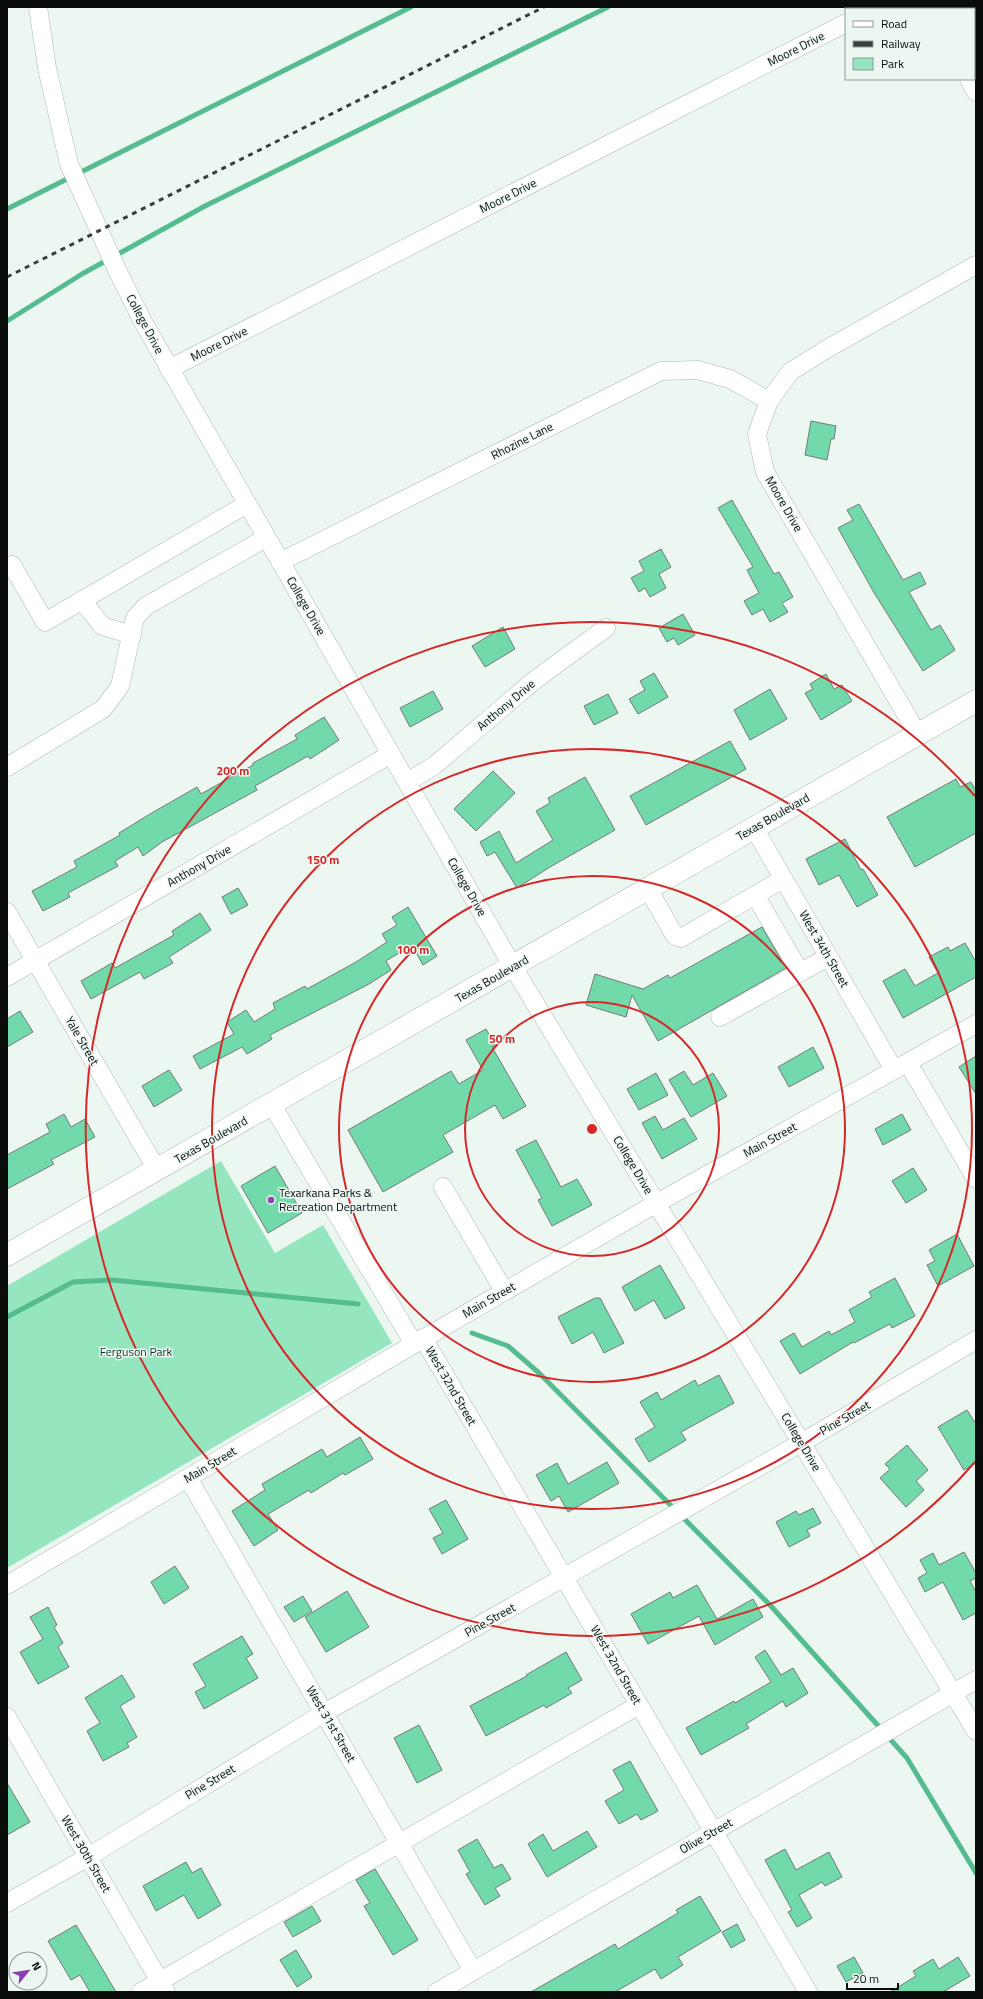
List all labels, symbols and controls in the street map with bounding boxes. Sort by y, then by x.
legend [845,8,975,80]
text: Road [881,14,907,33]
street label: Moore Drive [764,26,828,71]
text: Railway [881,34,921,53]
text: Park [881,54,904,73]
street label: Moore Drive [476,173,540,218]
street label: College Drive [122,290,169,357]
street label: Moore Drive [187,321,251,366]
street label: Rhozine Lane [487,417,556,464]
street label: Moore Drive [761,472,808,535]
street label: College Drive [282,573,331,639]
street label: Anthony Drive [472,674,539,735]
text: 200 m [217,761,249,780]
street label: Texas Boulevard [733,788,813,845]
street label: Anthony Drive [163,839,235,892]
text: 150 m [307,850,339,869]
street label: College Drive [443,854,492,920]
street label: West 34th Street [795,907,855,992]
text: 100 m [397,940,429,959]
street label: Texas Boulevard [452,950,532,1007]
street label: Yale Street [61,1013,105,1070]
text: 50 m [489,1029,515,1048]
street label: Texas Boulevard [171,1111,251,1168]
street label: Main Street [739,1117,801,1162]
centre of rings [585,1122,599,1136]
street label: College Drive [608,1132,658,1198]
place label: Texarkana Parks & Recreation Department [279,1183,398,1216]
marker: Texarkana Parks & Recreation Department [266,1195,276,1205]
street label: Main Street [459,1276,520,1322]
park label: Ferguson Park [100,1342,173,1361]
street label: West 32nd Street [421,1343,482,1430]
street label: Pine Street [816,1395,874,1440]
street label: College Drive [776,1409,826,1475]
street label: Main Street [180,1441,240,1488]
street label: Pine Street [461,1597,519,1641]
street label: West 32nd Street [586,1622,647,1709]
street label: West 31st Street [302,1682,361,1766]
street label: Pine Street [181,1759,239,1804]
street label: West 30th Street [57,1812,117,1897]
street label: Olive Street [676,1812,737,1858]
north arrow [8,1951,48,1991]
text: N [28,1959,45,1973]
scale bar [847,1965,898,1991]
text: 20 m [853,1969,879,1988]

